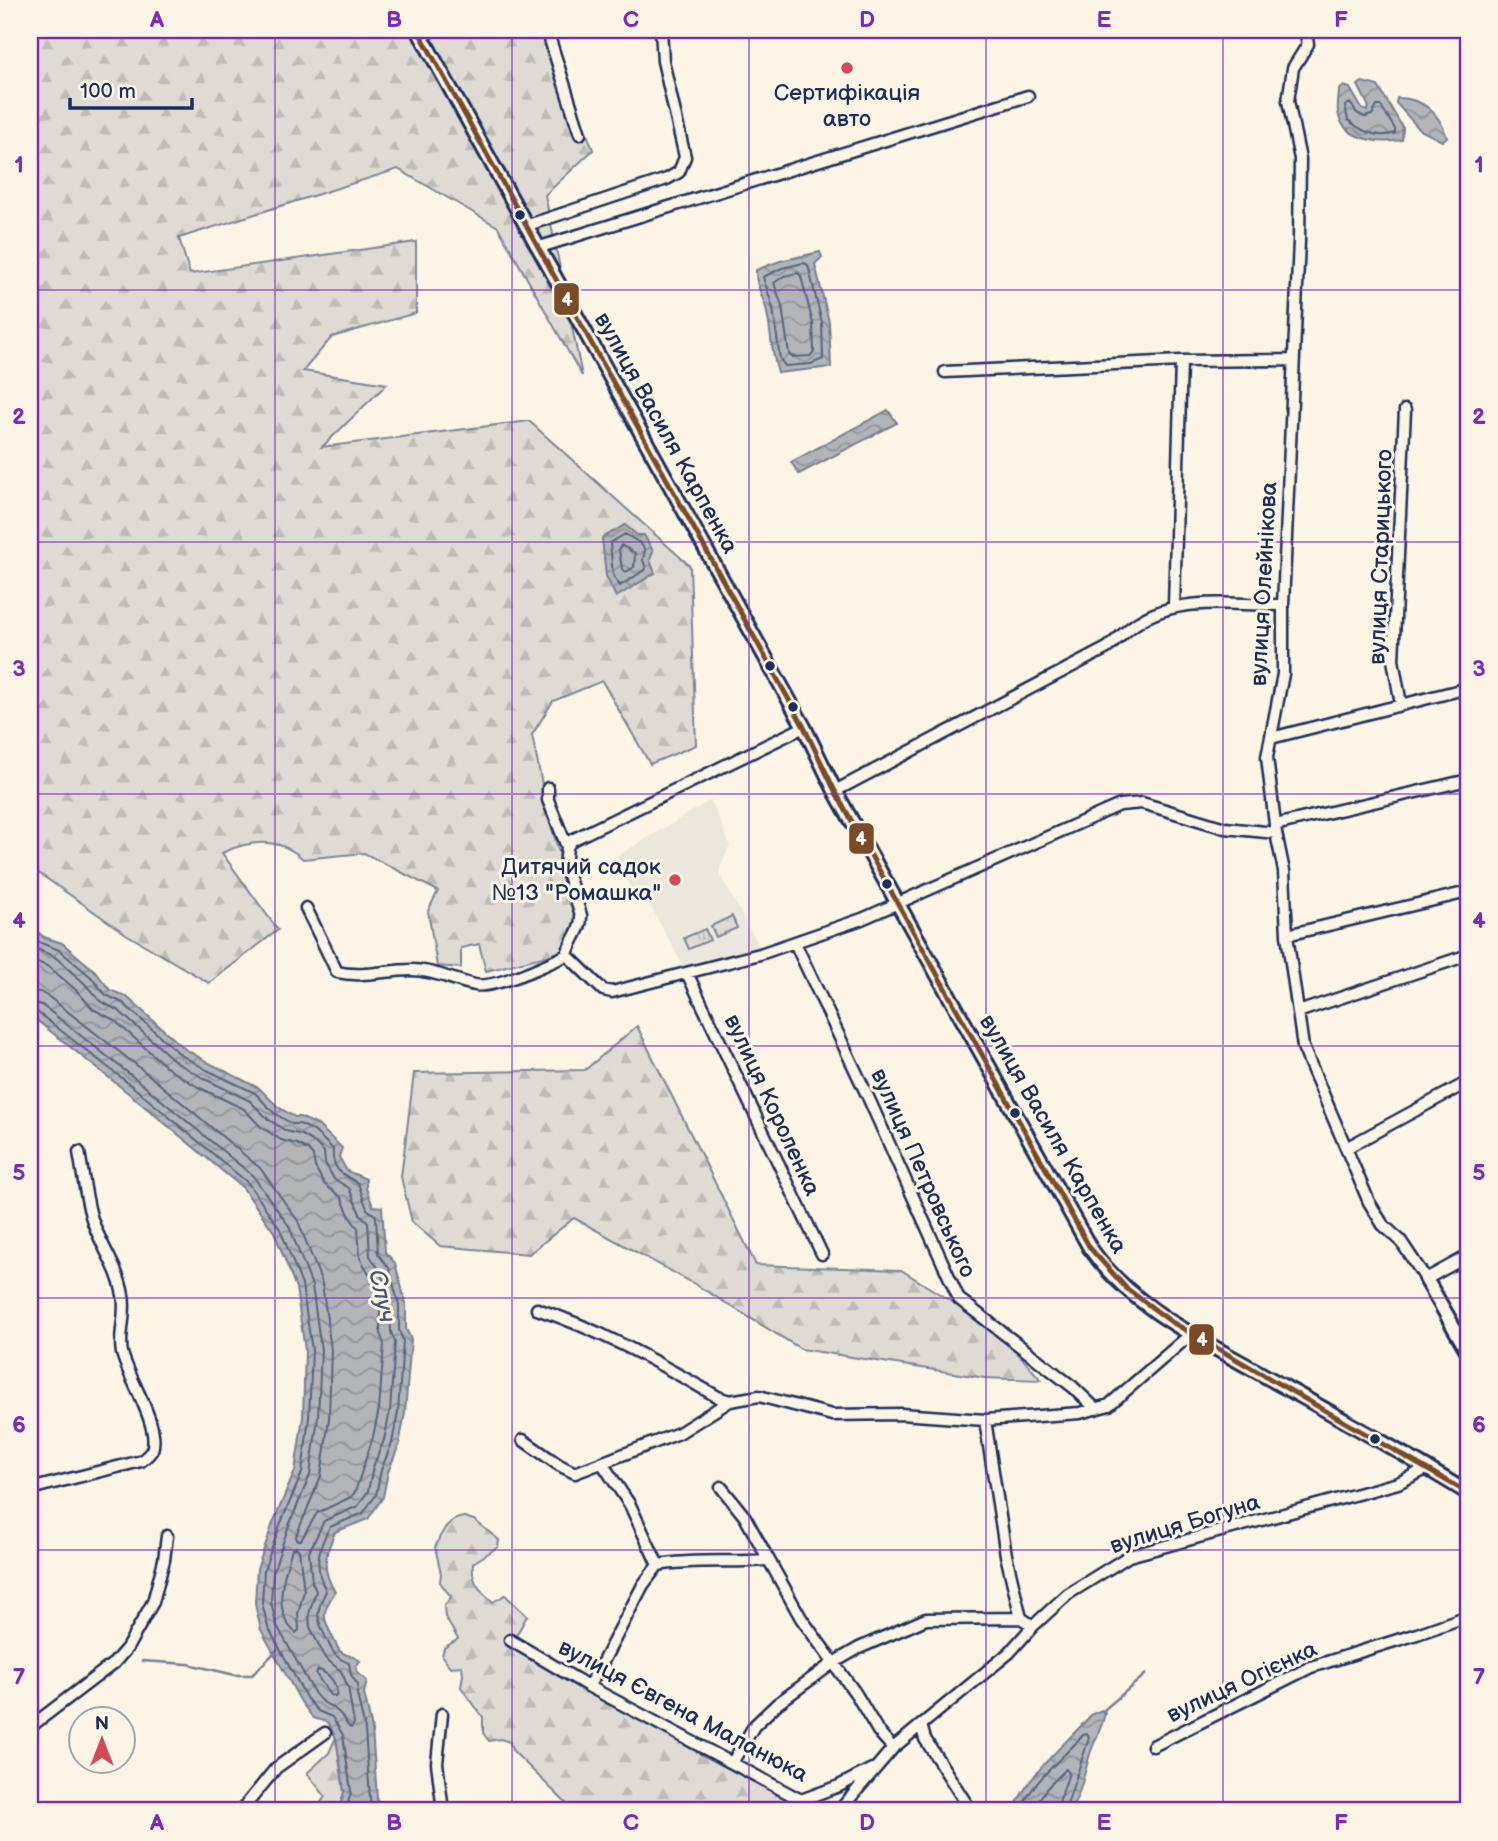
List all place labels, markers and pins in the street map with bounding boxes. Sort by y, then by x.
marker: Сертифікація авто [839,60,855,76]
place label: Сертифікація авто [774,79,920,133]
unlabelled marker [513,208,527,222]
unlabelled marker [763,659,777,673]
unlabelled marker [786,700,800,714]
place label: Дитячий садок №13 "Ромашка" [491,853,662,907]
marker: Дитячий садок №13 "Ромашка" [667,872,683,888]
unlabelled marker [880,877,894,891]
unlabelled marker [1008,1106,1022,1120]
unlabelled marker [1368,1432,1382,1446]

